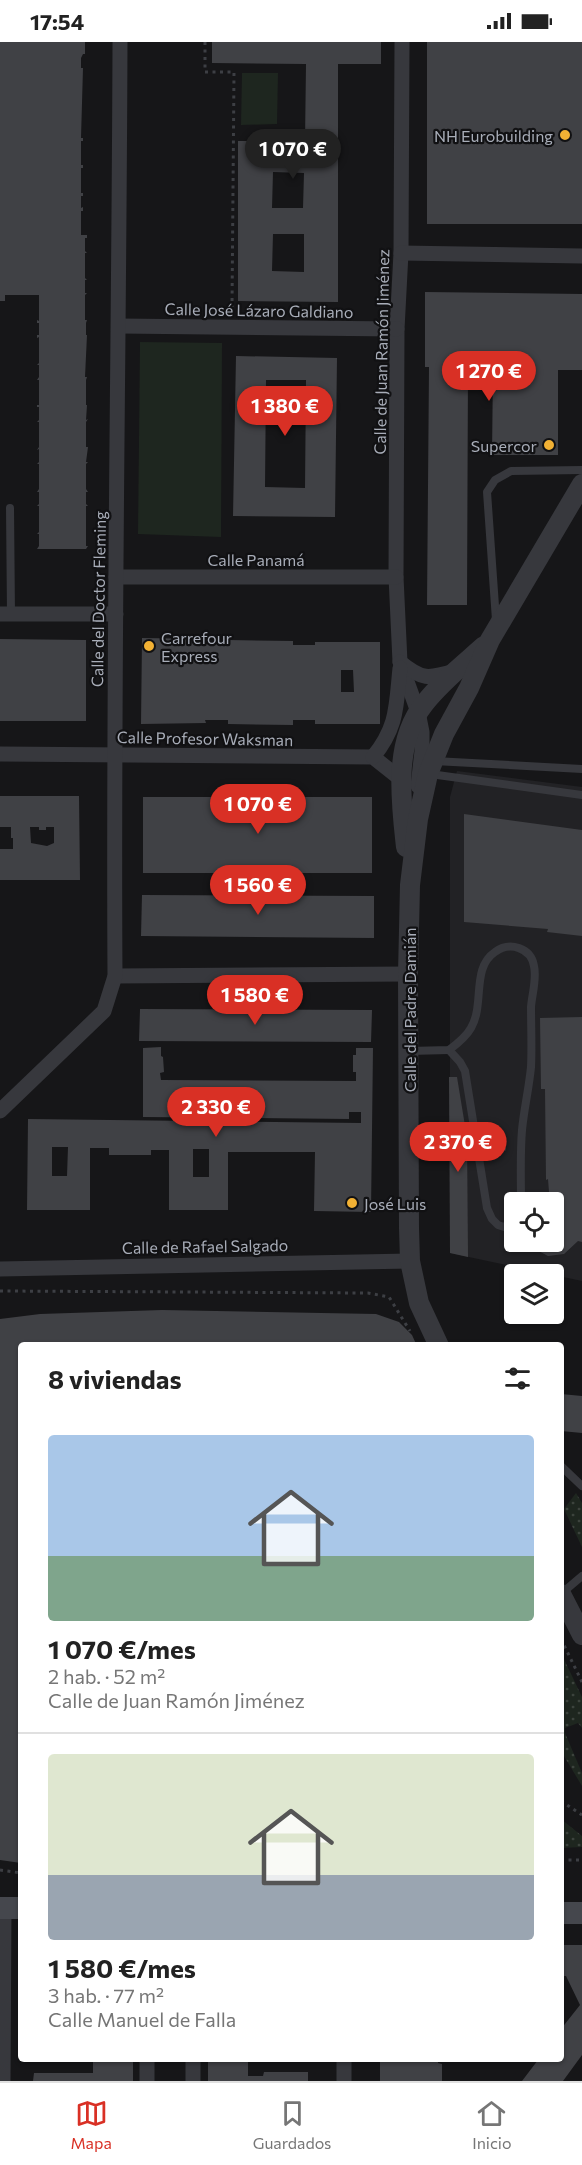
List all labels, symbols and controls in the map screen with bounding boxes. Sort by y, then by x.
text: 17:54 [30,8,84,35]
place label: NH Eurobuilding [434,126,553,145]
marker: NH Eurobuilding [558,128,572,142]
pin: 1 070 € [238,129,348,180]
text: 1 070 € [259,136,327,160]
street label: Calle de Juan Ramón Jiménez [370,249,392,455]
street label: Calle José Lázaro Galdiano [164,299,354,321]
pin: 1 270 € [434,351,544,402]
text: 1 270 € [456,358,522,382]
pin: 1 380 € [230,386,340,437]
text: 1 380 € [251,393,319,417]
place label: Supercor [471,436,538,455]
marker: Supercor [542,438,556,452]
street label: Calle del Doctor Fleming [87,510,109,687]
street label: Calle Panamá [207,550,305,569]
place label: Carrefour Express [161,628,233,665]
marker: Carrefour Express [142,639,156,653]
street label: Calle Profesor Waksman [117,727,293,749]
pin: 1 070 € [203,784,313,835]
text: 1 070 € [224,791,292,815]
pin: 1 560 € [203,865,313,916]
text: 1 560 € [224,872,292,896]
street label: Calle del Padre Damián [400,928,419,1092]
pin: 1 580 € [200,975,310,1026]
text: 1 580 € [221,982,289,1006]
pin: 2 330 € [161,1087,271,1138]
text: 2 330 € [181,1094,251,1118]
pin: 2 370 € [403,1122,513,1173]
text: 2 370 € [424,1129,492,1153]
map controls [504,1192,564,1324]
button: locate [504,1192,564,1252]
place label: José Luis [364,1194,426,1213]
marker: José Luis [345,1196,359,1210]
street label: Calle de Rafael Salgado [122,1235,288,1257]
button: layers [504,1264,564,1324]
icon: filters [501,1362,534,1395]
text: 8 viviendas [48,1363,182,1394]
icon: home [237,1474,345,1582]
text: 1 070 €/mes [48,1633,196,1664]
text: 2 hab. · 52 m² [48,1664,165,1688]
text: Calle de Juan Ramón Jiménez [48,1688,305,1712]
icon: home [237,1793,345,1901]
text: 1 580 €/mes [48,1952,196,1983]
text: 3 hab. · 77 m² [48,1983,164,2007]
text: Calle Manuel de Falla [48,2007,236,2031]
tab: Mapa [70,2097,112,2152]
tab: Guardados [253,2097,331,2152]
tab: Inicio [472,2097,512,2152]

